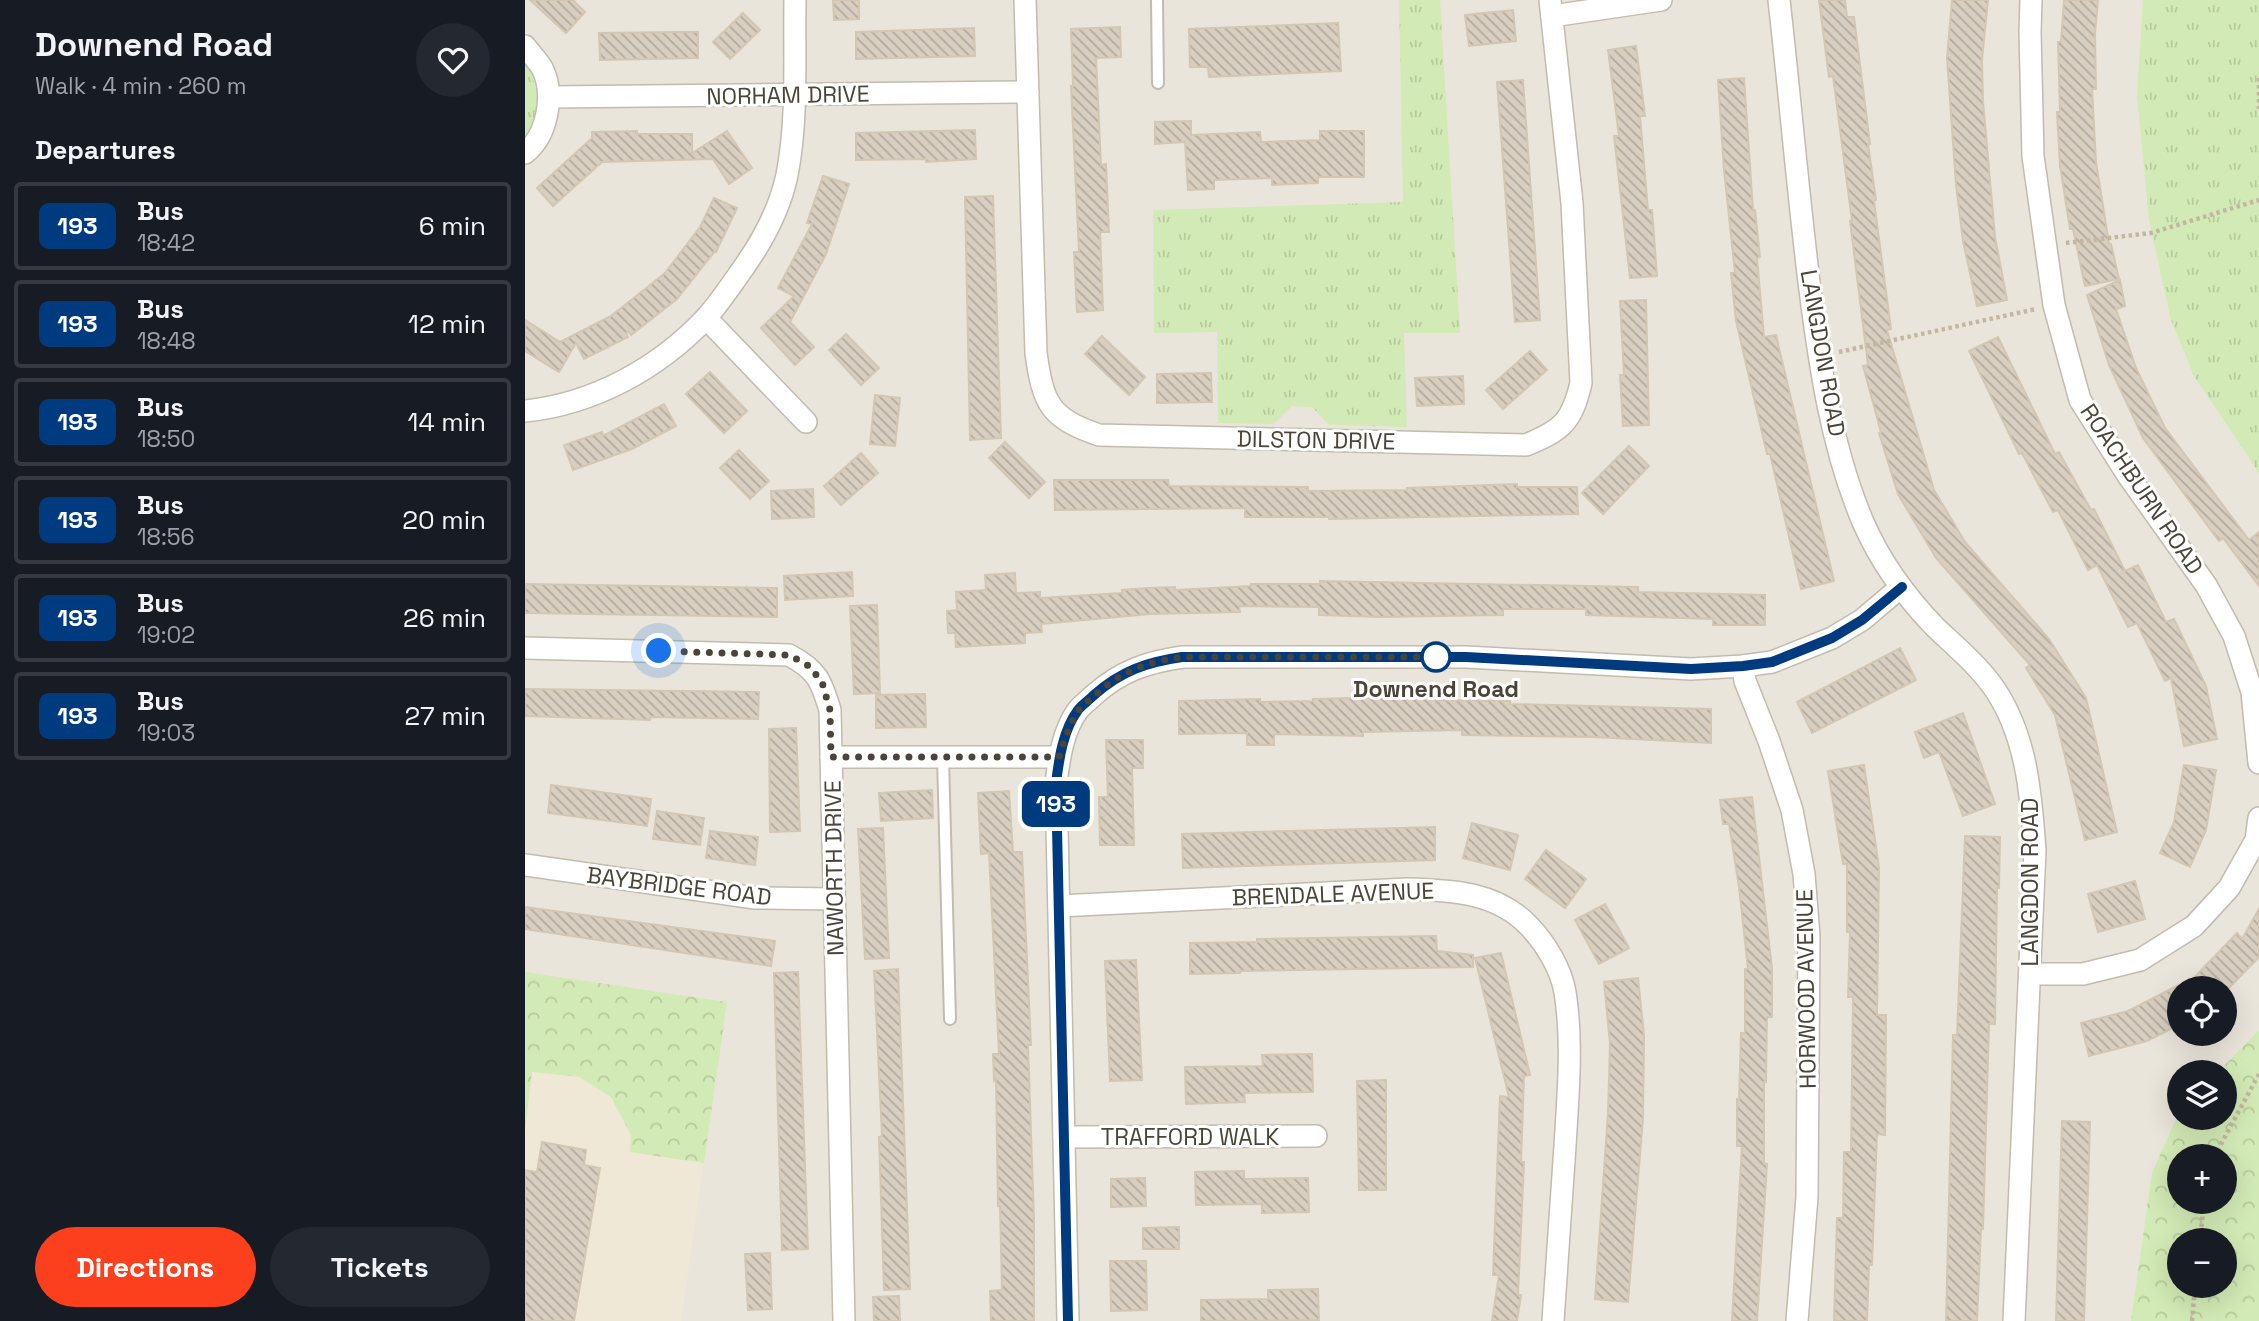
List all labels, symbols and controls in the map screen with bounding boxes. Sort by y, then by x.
button: heart [416,23,490,97]
text: Downend Road [35,24,273,66]
text: Walk · 4 min · 260 m [35,71,247,101]
street label: NORHAM DRIVE [706,79,870,111]
text: Departures [35,133,176,167]
text: Bus [137,194,184,228]
text: 6 min [419,209,486,243]
text: 193 [57,210,98,241]
text: 18:42 [137,228,195,258]
street label: LANGDON ROAD [1794,267,1852,439]
text: Bus [137,292,184,326]
text: 12 min [408,307,486,341]
text: 193 [57,308,98,339]
text: 18:48 [137,326,195,356]
text: Bus [137,390,184,424]
street label: ROACHBURN ROAD [2074,398,2210,580]
text: 14 min [408,405,486,439]
text: 193 [57,406,98,437]
text: 18:50 [137,424,195,454]
street label: DILSTON DRIVE [1236,424,1396,456]
text: Bus [137,488,184,522]
text: 20 min [402,503,486,537]
text: 193 [57,504,98,535]
text: 18:56 [137,522,195,552]
text: Bus [137,586,184,620]
text: 26 min [403,601,486,635]
text: 193 [57,602,98,633]
text: 19:02 [137,620,195,650]
your location [641,633,676,668]
marker: Downend Road [1421,642,1451,672]
place label: Downend Road [1353,674,1519,704]
text: Bus [137,684,184,718]
text: 27 min [405,699,486,733]
text: 193 [57,700,98,731]
text: 19:03 [137,718,195,748]
street label: NAWORTH DRIVE [817,780,851,956]
line badge: 193 [1016,781,1096,827]
text: 193 [1036,788,1076,819]
street label: LANGDON ROAD [2015,798,2045,966]
street label: BAYBRIDGE ROAD [585,860,773,912]
street label: BRENDALE AVENUE [1231,875,1435,913]
street label: HORWOOD AVENUE [1789,889,1823,1089]
map controls [2167,976,2237,1298]
button: locate [2167,976,2237,1046]
button: layers [2167,1060,2237,1130]
street label: TRAFFORD WALK [1101,1122,1279,1152]
button: + [2167,1144,2237,1214]
button: Directions [35,1227,256,1307]
button: Tickets [270,1227,490,1307]
button: − [2167,1228,2237,1298]

